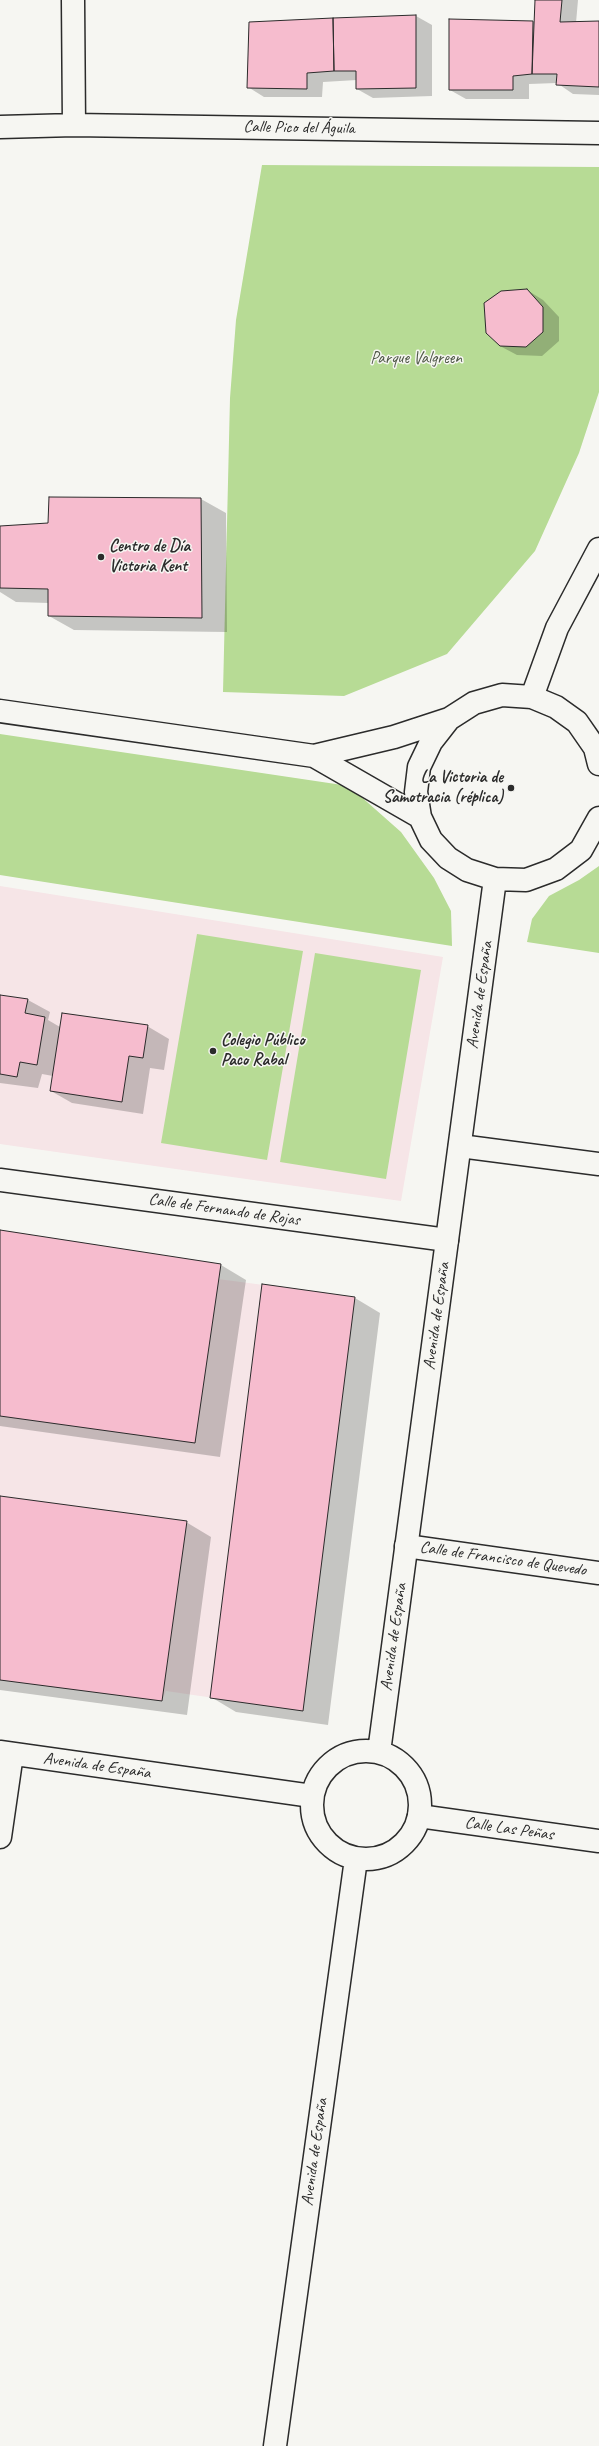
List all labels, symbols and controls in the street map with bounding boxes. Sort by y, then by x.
street label: Calle Pico del Águila [243,117,355,139]
park label: Parque Valgreen [370,349,462,369]
place label: Centro de Día Victoria Kent [109,537,190,577]
marker: Centro de Día Victoria Kent [96,552,106,562]
place label: La Victoria de Samotracia (réplica) [383,768,503,808]
marker: La Victoria de Samotracia (réplica) [506,783,516,793]
street label: Avenida de España [462,940,498,1050]
place label: Colegio Público Paco Rabal [221,1031,305,1071]
marker: Colegio Público Paco Rabal [208,1046,218,1056]
street label: Calle de Fernando de Rojas [147,1189,301,1231]
street label: Avenida de España [419,1261,455,1371]
street label: Calle de Francisco de Quevedo [419,1537,587,1581]
street label: Avenida de España [376,1582,412,1692]
street label: Avenida de España [42,1748,152,1784]
street label: Calle Las Peñas [463,1813,555,1845]
street label: Avenida de España [297,2097,333,2207]

